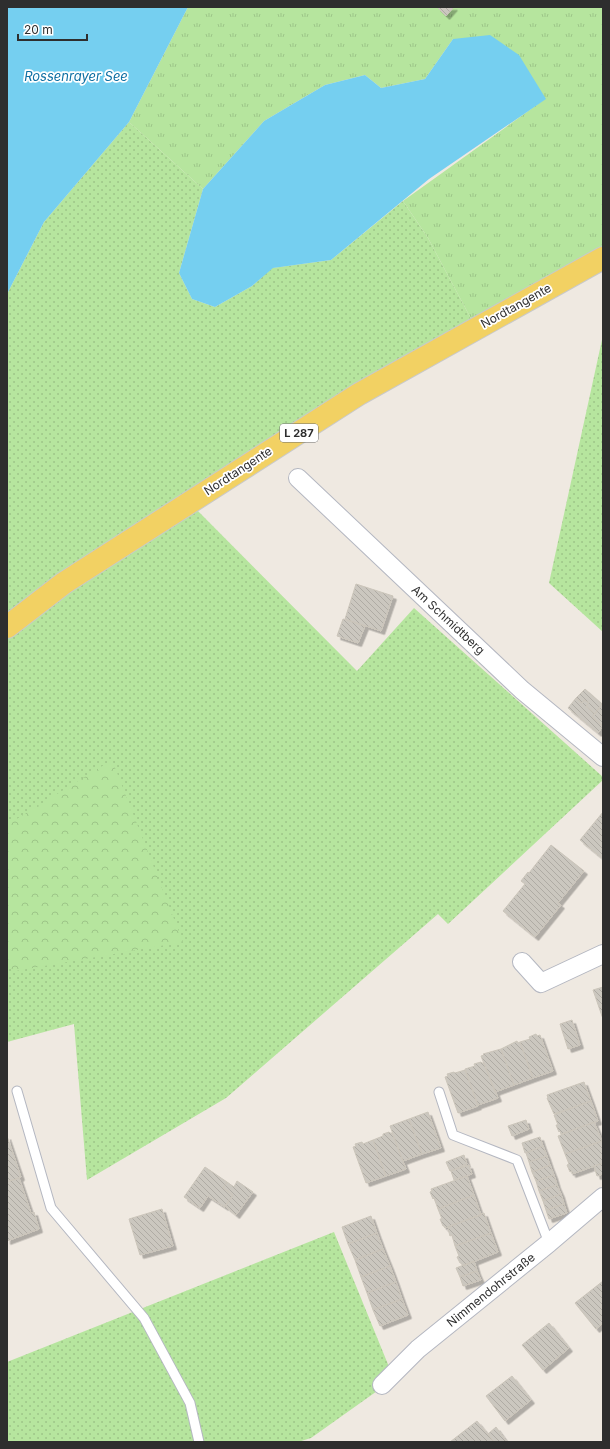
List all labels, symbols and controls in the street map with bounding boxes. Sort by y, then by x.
scale bar [18,16,87,42]
text: 20 m [24,22,53,37]
water label: Rossenrayer See [24,68,128,84]
street label: Nordtangente [478,280,554,331]
road number: L 287 [280,424,318,442]
street label: Nordtangente [201,443,275,498]
street label: Am Schmidtberg [409,582,488,657]
street label: Nimmendohrstraße [444,1249,538,1330]

